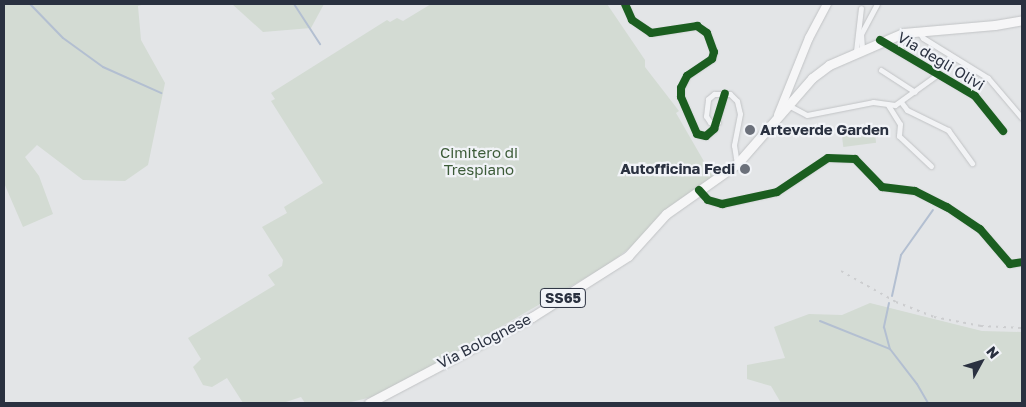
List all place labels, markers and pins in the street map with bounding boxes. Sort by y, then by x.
place label: Arteverde Garden [760,121,889,139]
marker: Arteverde Garden [744,124,756,136]
place label: Autofficina Fedi [620,160,735,178]
marker: Autofficina Fedi [739,163,751,175]

